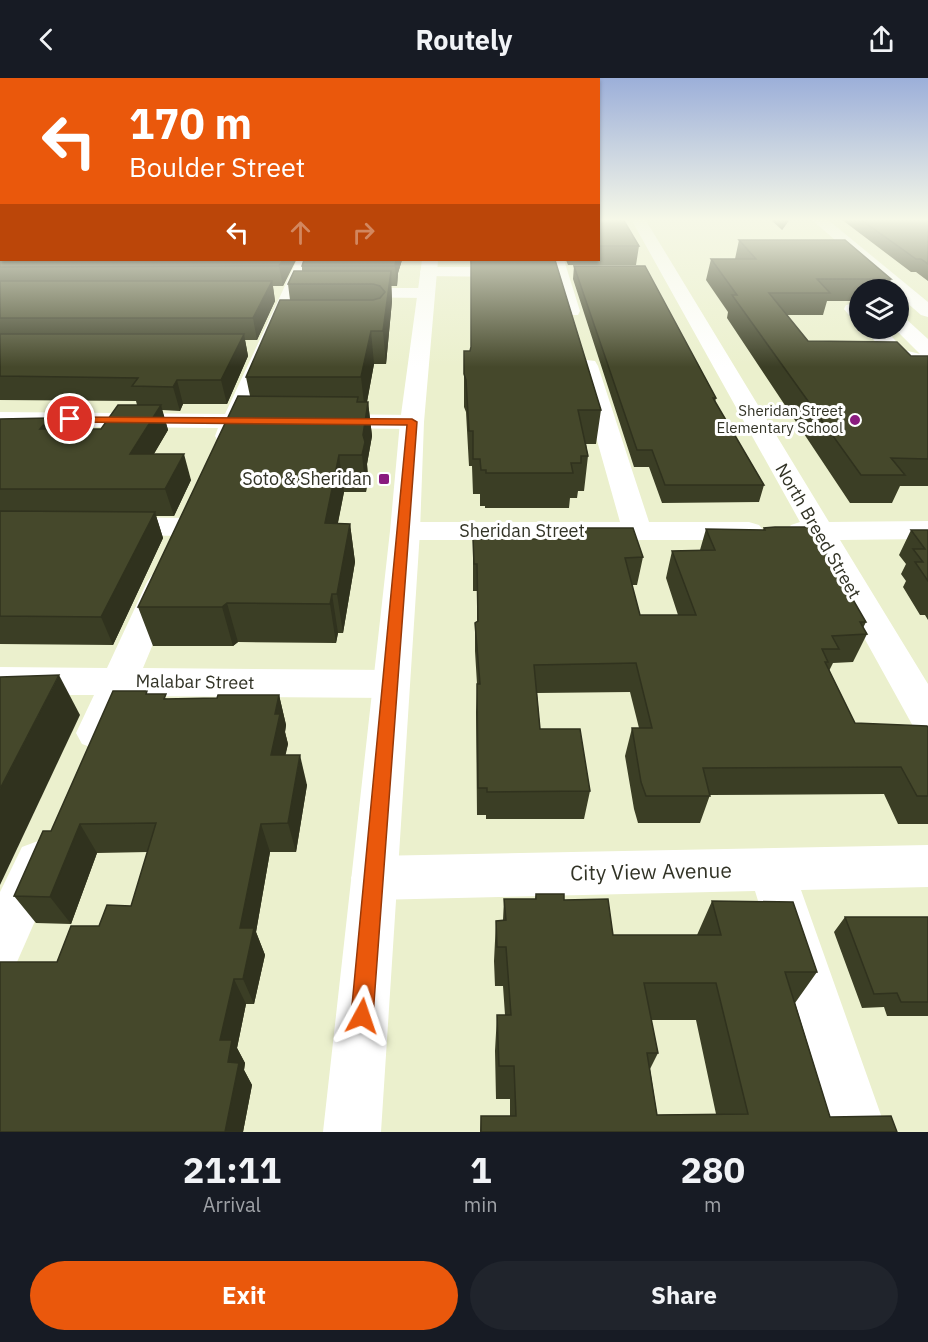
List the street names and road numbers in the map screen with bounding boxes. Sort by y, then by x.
street label: North Breed Street [770,459,866,602]
street label: Sheridan Street [459,519,585,542]
street label: Malabar Street [135,669,255,694]
street label: City View Avenue [570,856,732,886]

